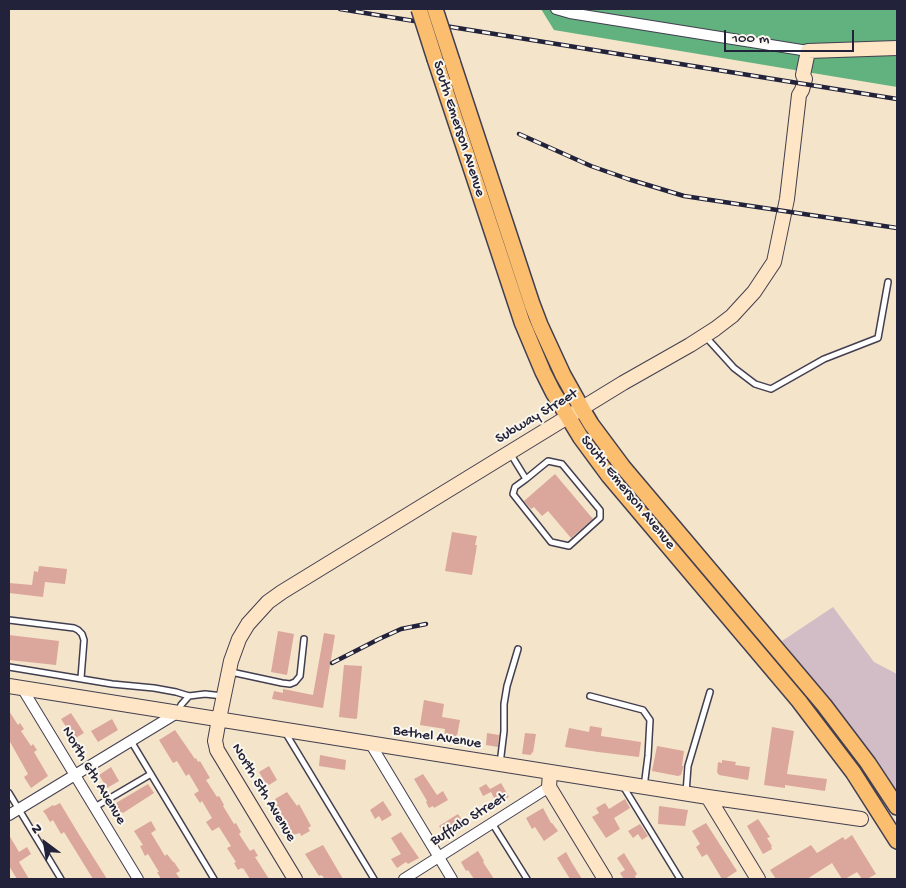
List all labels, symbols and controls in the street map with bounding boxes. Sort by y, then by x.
scale bar [726,20,856,52]
text: 100 m [732,30,769,48]
street label: South Emerson Avenue [428,59,488,199]
street label: Subway Street [493,385,581,449]
street label: South Emerson Avenue [575,432,679,554]
street label: Bethel Avenue [391,722,483,754]
street label: North 6th Avenue [57,724,129,828]
street label: North 5th Avenue [227,741,299,845]
street label: Buffalo Street [427,789,511,851]
north arrow [20,818,70,868]
text: N [29,820,45,839]

